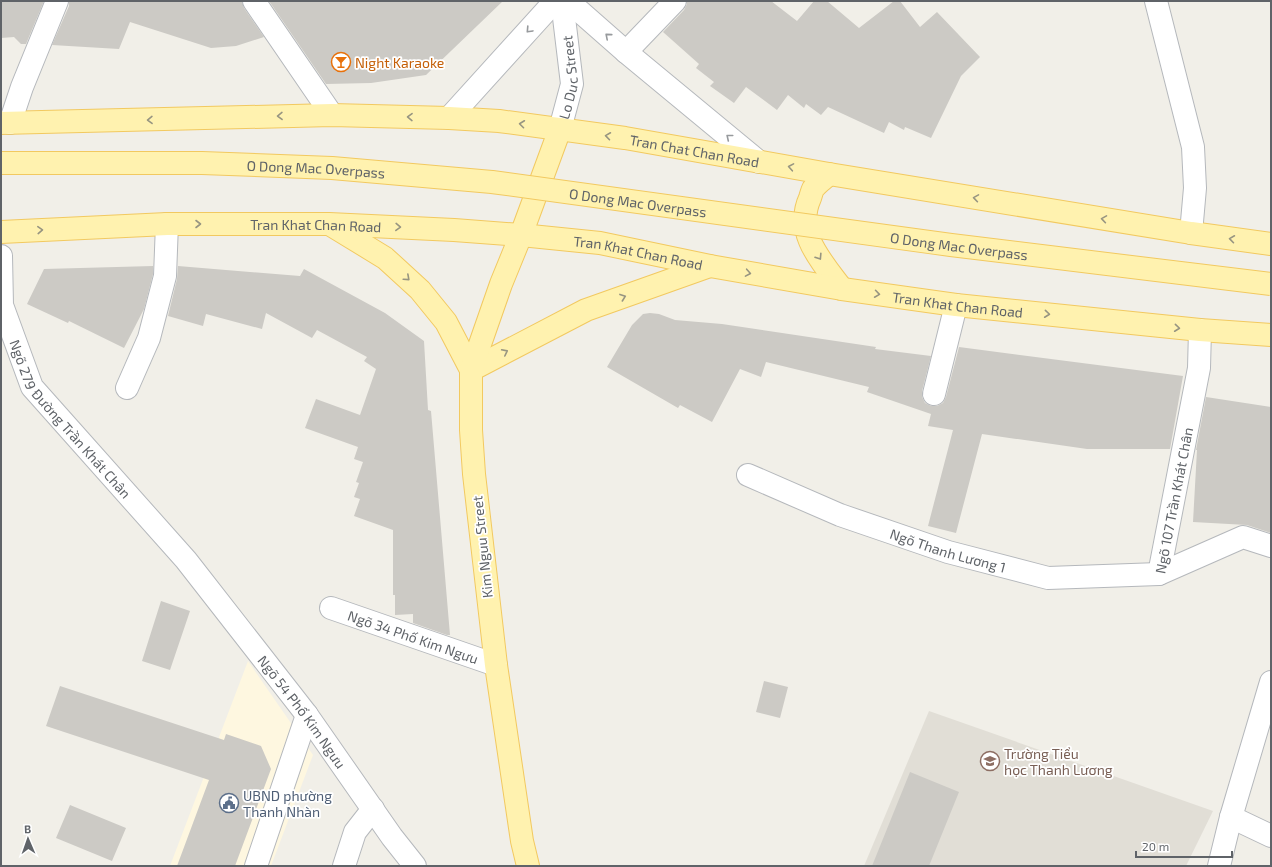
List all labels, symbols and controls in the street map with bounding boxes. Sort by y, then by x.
one-way arrow [526,25,534,33]
one-way arrow [605,33,612,40]
street label: Lo Duc Street [555,35,580,121]
bar icon: Night Karaoke [330,51,352,73]
place label: Night Karaoke [355,54,444,71]
one-way arrow [277,112,283,120]
one-way arrow [407,113,413,121]
one-way arrow [147,115,153,124]
one-way arrow [519,120,525,129]
street label: Tran Chat Chan Road [629,131,761,170]
one-way arrow [605,132,611,141]
one-way arrow [726,134,734,141]
street label: O Dong Mac Overpass [246,156,386,181]
one-way arrow [788,163,794,172]
street label: O Dong Mac Overpass [568,184,708,220]
one-way arrow [973,194,979,203]
one-way arrow [1101,215,1107,224]
street label: Tran Khat Chan Road [250,216,382,235]
one-way arrow [195,220,201,228]
one-way arrow [395,223,401,232]
one-way arrow [37,226,43,234]
street label: O Dong Mac Overpass [889,228,1029,263]
street label: Tran Khat Chan Road [573,232,704,273]
one-way arrow [1229,235,1235,244]
one-way arrow [814,253,822,260]
one-way arrow [745,268,752,277]
one-way arrow [402,274,410,281]
street label: Tran Khat Chan Road [891,288,1024,320]
one-way arrow [874,289,880,298]
one-way arrow [619,293,626,302]
one-way arrow [1044,310,1051,319]
one-way arrow [1174,323,1180,332]
street label: Ngõ 279 Đường Trần Khát Chân [7,337,135,501]
one-way arrow [501,349,509,357]
street label: Ngõ 107 Trần Khát Chân [1151,426,1196,575]
street label: Kim Nguu Street [468,495,496,599]
street label: Ngõ Thanh Lương 1 [888,524,1008,575]
street label: Ngõ 34 Phố Kim Ngưu [346,606,481,667]
street label: Ngõ 54 Phố Kim Ngưu [255,652,350,771]
place label: Trường Tiểu học Thanh Lương [1004,745,1113,778]
school or university icon: Trường Tiểu học Thanh Lương [979,750,1001,772]
place label: UBND phường Thanh Nhàn [243,787,332,820]
public building icon: UBND phường Thanh Nhàn [218,792,240,814]
north arrow [8,819,48,859]
text: B [24,822,31,835]
scale bar [1136,833,1232,859]
text: 20 m [1142,839,1169,853]

